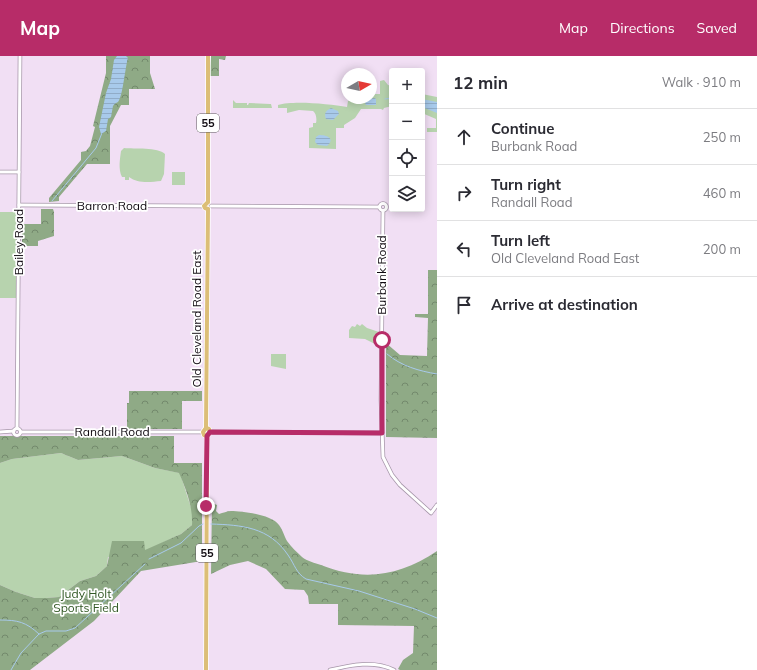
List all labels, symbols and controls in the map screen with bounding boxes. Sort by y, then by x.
text: Map [20,16,60,40]
text: Map [559,19,588,37]
text: Directions [610,19,675,37]
text: Saved [697,19,737,37]
north arrow [341,68,377,104]
map controls [389,68,425,212]
button: + [389,68,425,104]
text: 12 min [453,72,508,93]
text: Walk · 910 m [662,74,741,90]
button: − [389,104,425,140]
road number: 55 [197,114,219,132]
text: Continue [491,119,554,138]
icon: ahead [453,126,475,148]
text: 250 m [703,129,741,145]
text: Burbank Road [491,138,577,154]
button: locate [389,140,425,176]
text: Turn right [491,175,561,194]
button: layers [389,176,425,212]
icon: right [453,182,475,204]
text: 460 m [703,185,741,201]
text: Randall Road [491,194,572,210]
street label: Barron Road [77,198,147,213]
street label: Bailey Road [11,209,26,275]
text: Turn left [491,231,550,250]
street label: Burbank Road [374,235,389,315]
icon: left [453,238,475,260]
text: 200 m [703,241,741,257]
street label: Old Cleveland Road East [189,250,204,388]
text: Old Cleveland Road East [491,250,639,266]
icon: arrive [453,294,475,316]
text: Arrive at destination [491,295,638,314]
route start [373,331,391,349]
street label: Randall Road [74,424,150,439]
route end [197,497,215,515]
road number: 55 [196,544,218,562]
park label: Judy Holt Sports Field [53,586,119,615]

